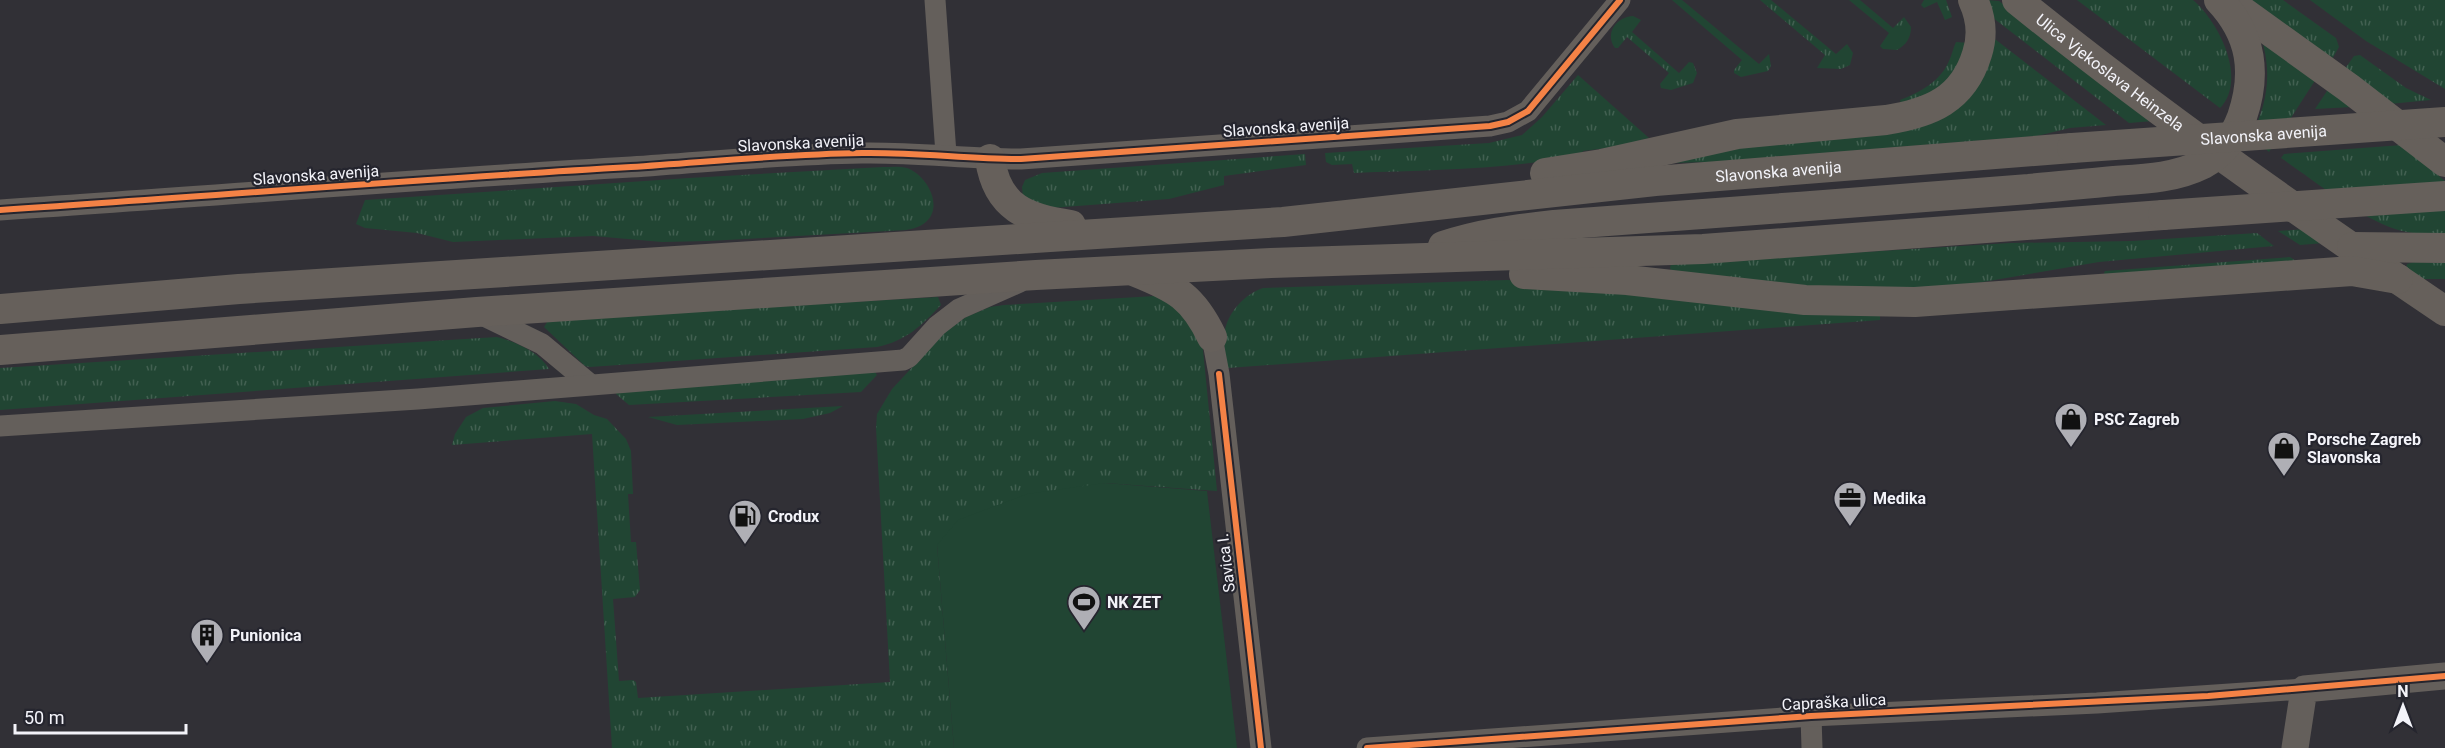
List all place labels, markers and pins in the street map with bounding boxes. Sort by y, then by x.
shop icon: PSC Zagreb [2053,401,2089,448]
place label: PSC Zagreb [2094,410,2179,429]
shop icon: Porsche Zagreb Slavonska [2266,430,2302,477]
place label: Porsche Zagreb Slavonska [2307,430,2421,467]
office icon: Medika [1832,480,1868,527]
place label: Medika [1873,489,1926,508]
fuel station icon: Crodux [727,498,763,545]
place label: Crodux [768,507,820,526]
sports icon: NK ZET [1066,584,1102,631]
place label: NK ZET [1107,593,1161,612]
building icon: Punionica [189,617,225,664]
place label: Punionica [230,626,302,645]

